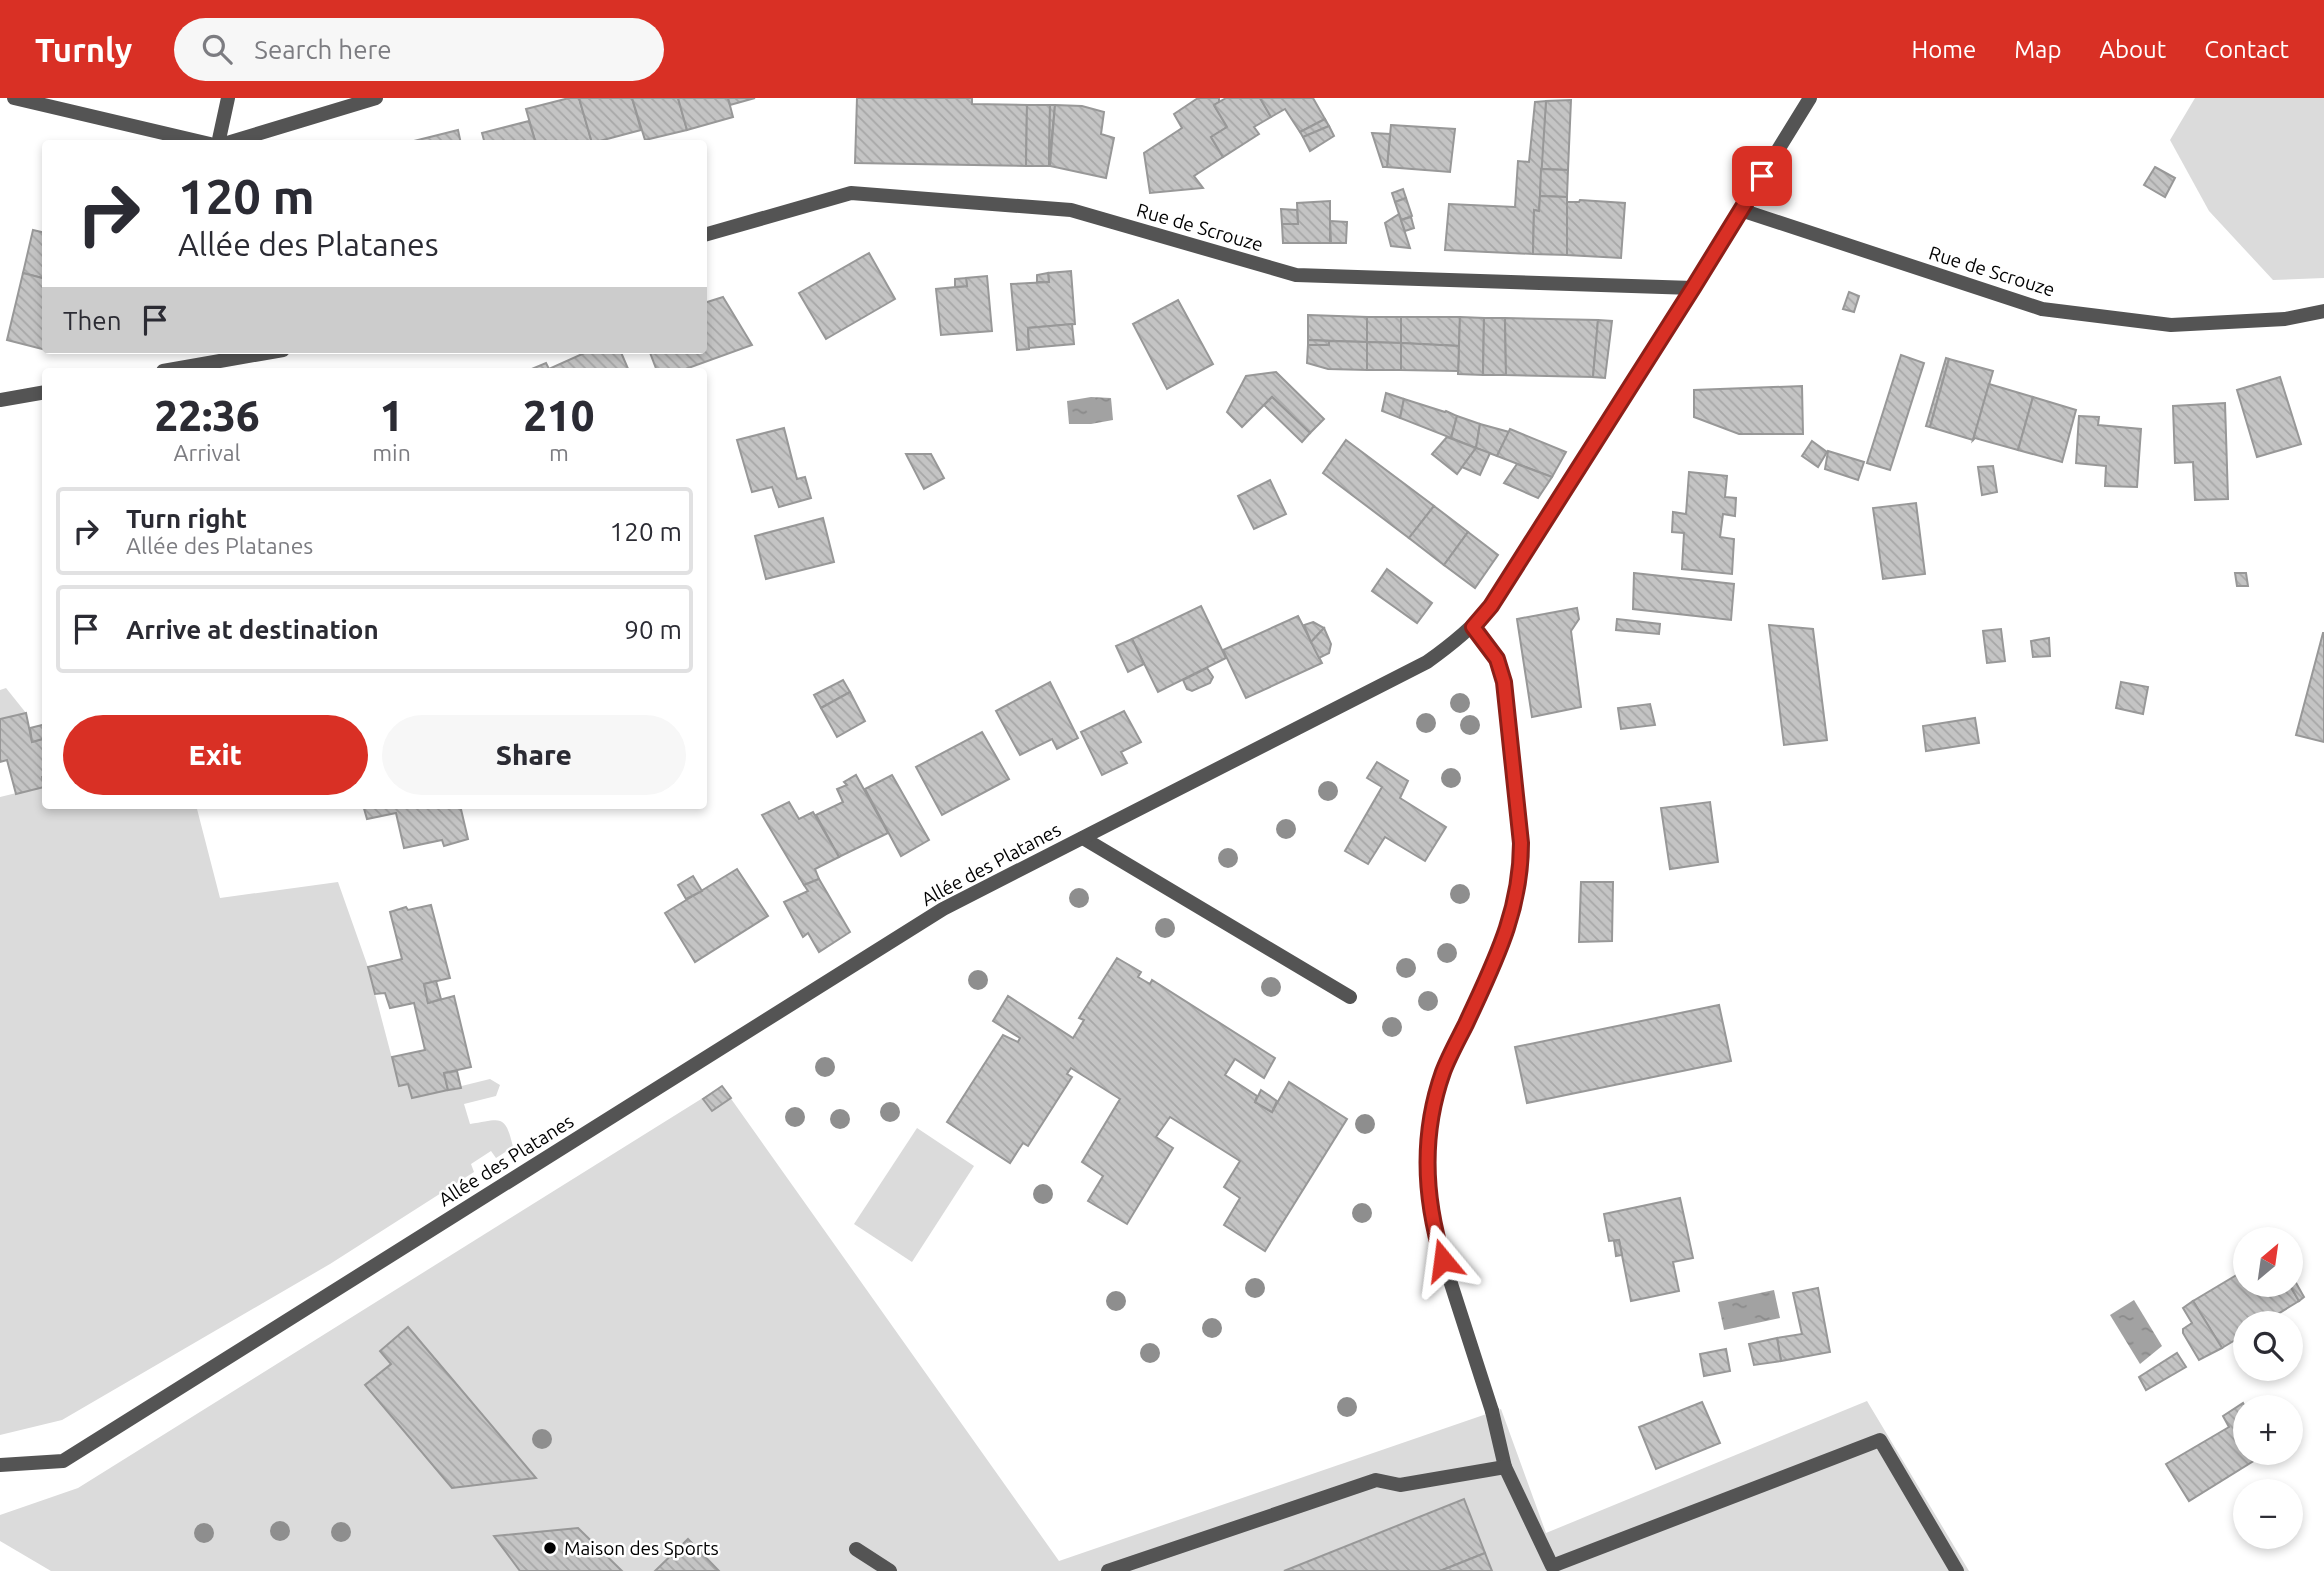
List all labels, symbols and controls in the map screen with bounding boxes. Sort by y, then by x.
search box [174,18,664,81]
icon: search [198,30,236,68]
text: Turnly [35,31,132,68]
text: Search here [254,35,392,64]
text: Home [1911,36,1976,63]
text: Map [2014,36,2061,63]
text: About [2099,36,2166,63]
text: Contact [2204,36,2289,63]
pin [1732,146,1792,206]
icon: arrive [1743,157,1781,195]
icon: right [63,168,154,259]
text: 120 m [178,168,315,223]
street label: Rue de Scrouze [1134,198,1266,256]
text: Allée des Platanes [178,226,439,262]
street label: Rue de Scrouze [1926,241,2058,301]
icon: arrive [136,301,174,339]
text: Then [63,306,122,335]
text: 22:36 [155,392,260,439]
text: 1 [380,392,403,439]
text: 210 [523,392,594,439]
text: Arrival [174,440,241,465]
text: min [372,440,411,465]
text: m [549,440,569,465]
text: Turn right [126,504,247,533]
icon: right [67,512,105,550]
text: 120 m [610,517,682,546]
text: Allée des Platanes [126,533,313,558]
icon: arrive [67,610,105,648]
text: Arrive at destination [126,615,379,644]
text: 90 m [624,615,682,644]
button: Exit [63,715,368,795]
button: Share [382,715,686,795]
street label: Allée des Platanes [918,818,1064,910]
street label: Allée des Platanes [435,1110,577,1210]
position arrow [1406,1223,1480,1297]
north arrow [2233,1227,2303,1297]
map controls [2233,1227,2303,1549]
button: search [2233,1311,2303,1381]
button: + [2233,1395,2303,1465]
button: − [2233,1479,2303,1549]
place label: Maison des Sports [564,1537,719,1559]
marker: Maison des Sports [542,1540,558,1556]

